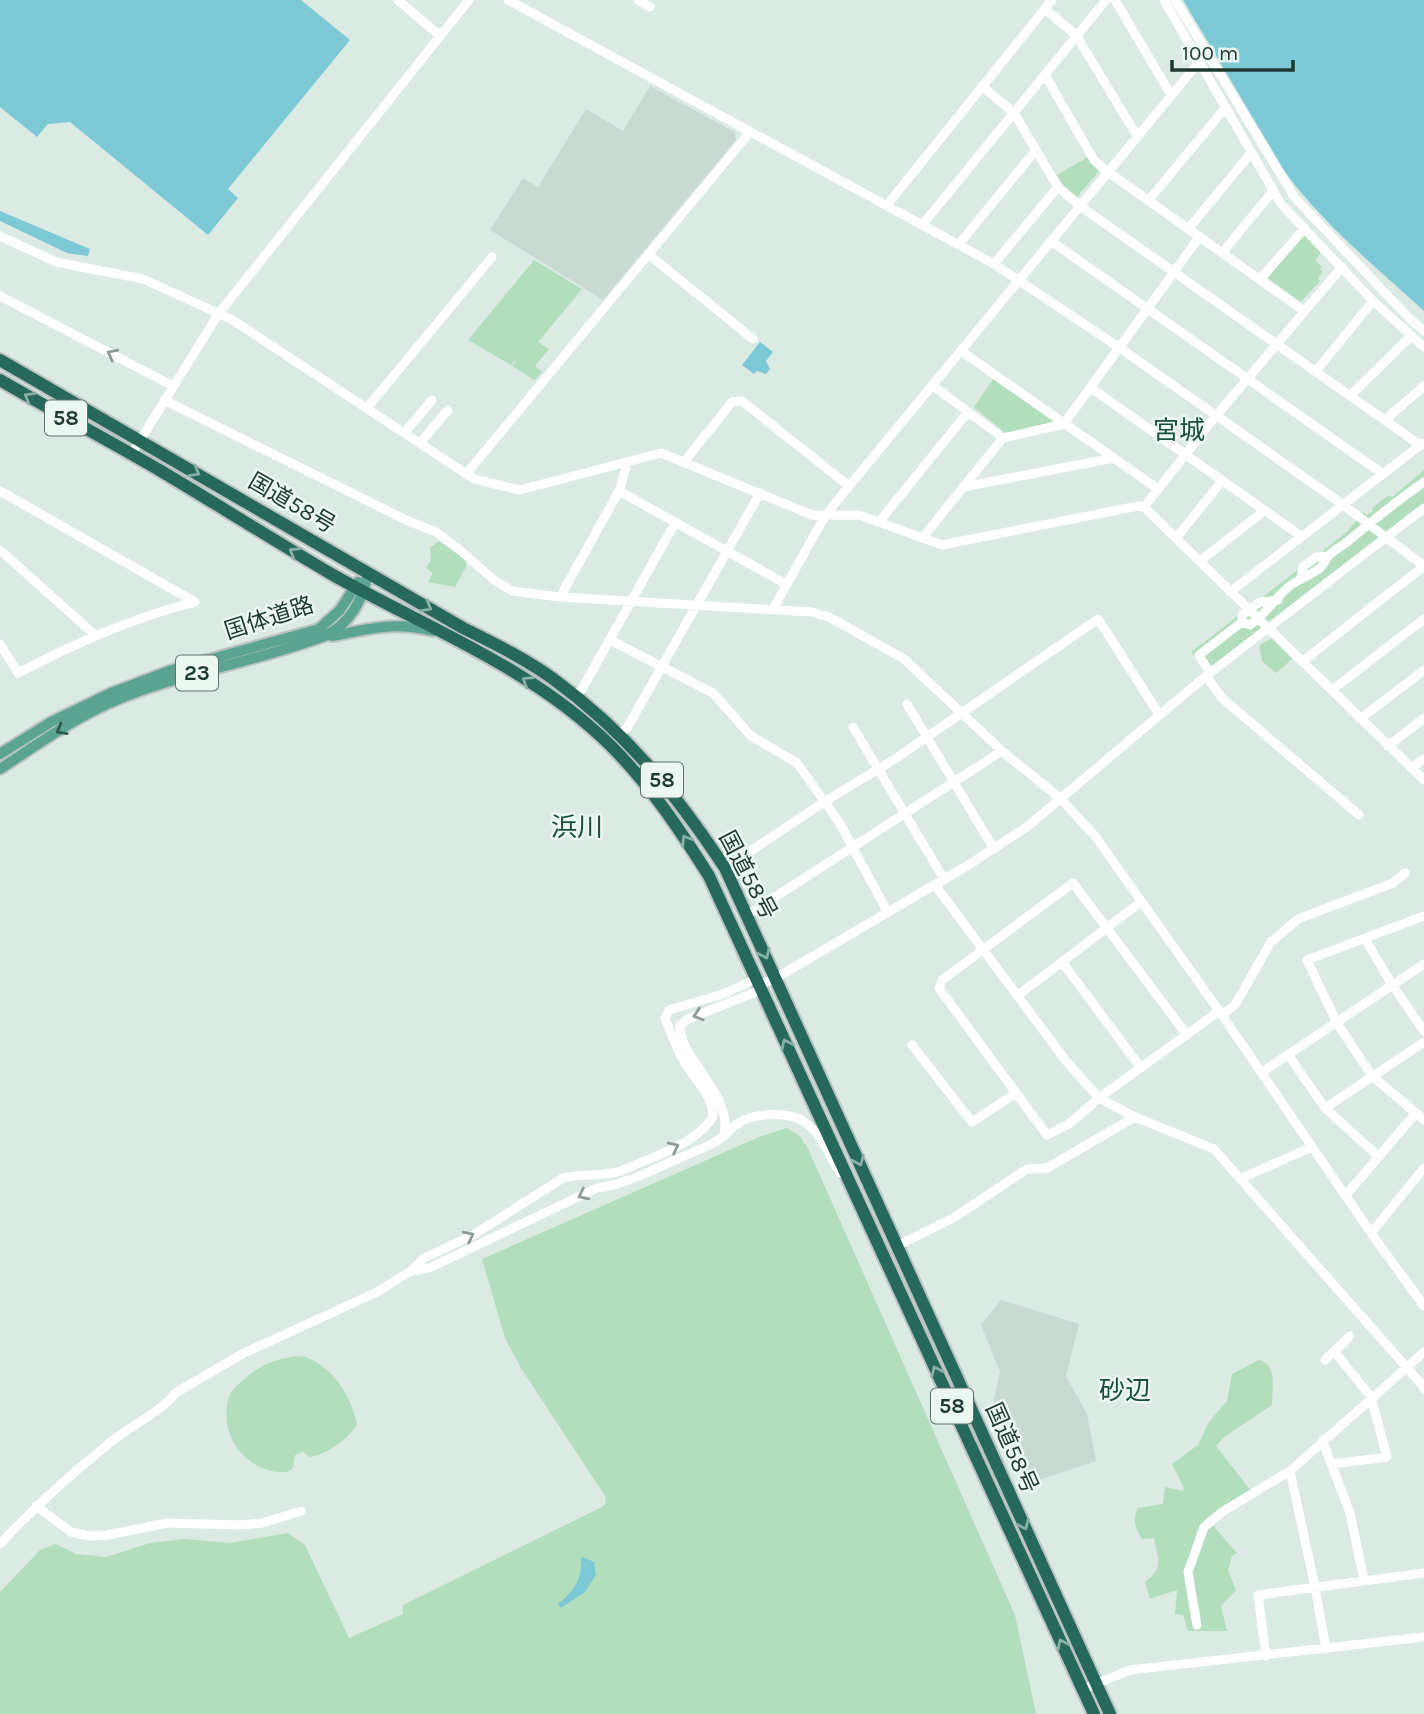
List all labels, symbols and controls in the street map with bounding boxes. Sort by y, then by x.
scale bar [1172,28,1293,72]
text: 100 m [1182,41,1239,65]
one-way arrow [107,349,119,363]
one-way arrow [24,392,37,405]
road number: 58 [45,400,87,436]
district label: 宮城 [1153,415,1205,446]
one-way arrow [188,464,201,477]
street label: 国道58号 [244,467,340,539]
one-way arrow [289,547,302,560]
street label: 国体道路 [221,591,317,645]
one-way arrow [420,599,432,612]
road number: 23 [176,656,218,690]
one-way arrow [521,676,534,689]
one-way arrow [55,722,68,735]
road number: 58 [641,762,683,798]
district label: 浜川 [551,812,603,843]
street label: 国道58号 [714,826,782,924]
one-way arrow [682,835,695,848]
one-way arrow [756,947,770,959]
one-way arrow [693,1007,705,1022]
one-way arrow [780,1039,794,1051]
one-way arrow [667,1141,679,1155]
one-way arrow [851,1154,865,1166]
one-way arrow [578,1187,590,1201]
one-way arrow [462,1231,475,1245]
one-way arrow [930,1366,944,1378]
district label: 砂辺 [1099,1375,1151,1406]
road number: 58 [931,1388,973,1424]
street label: 国道58号 [980,1399,1044,1497]
one-way arrow [1015,1517,1029,1530]
one-way arrow [1056,1639,1070,1651]

